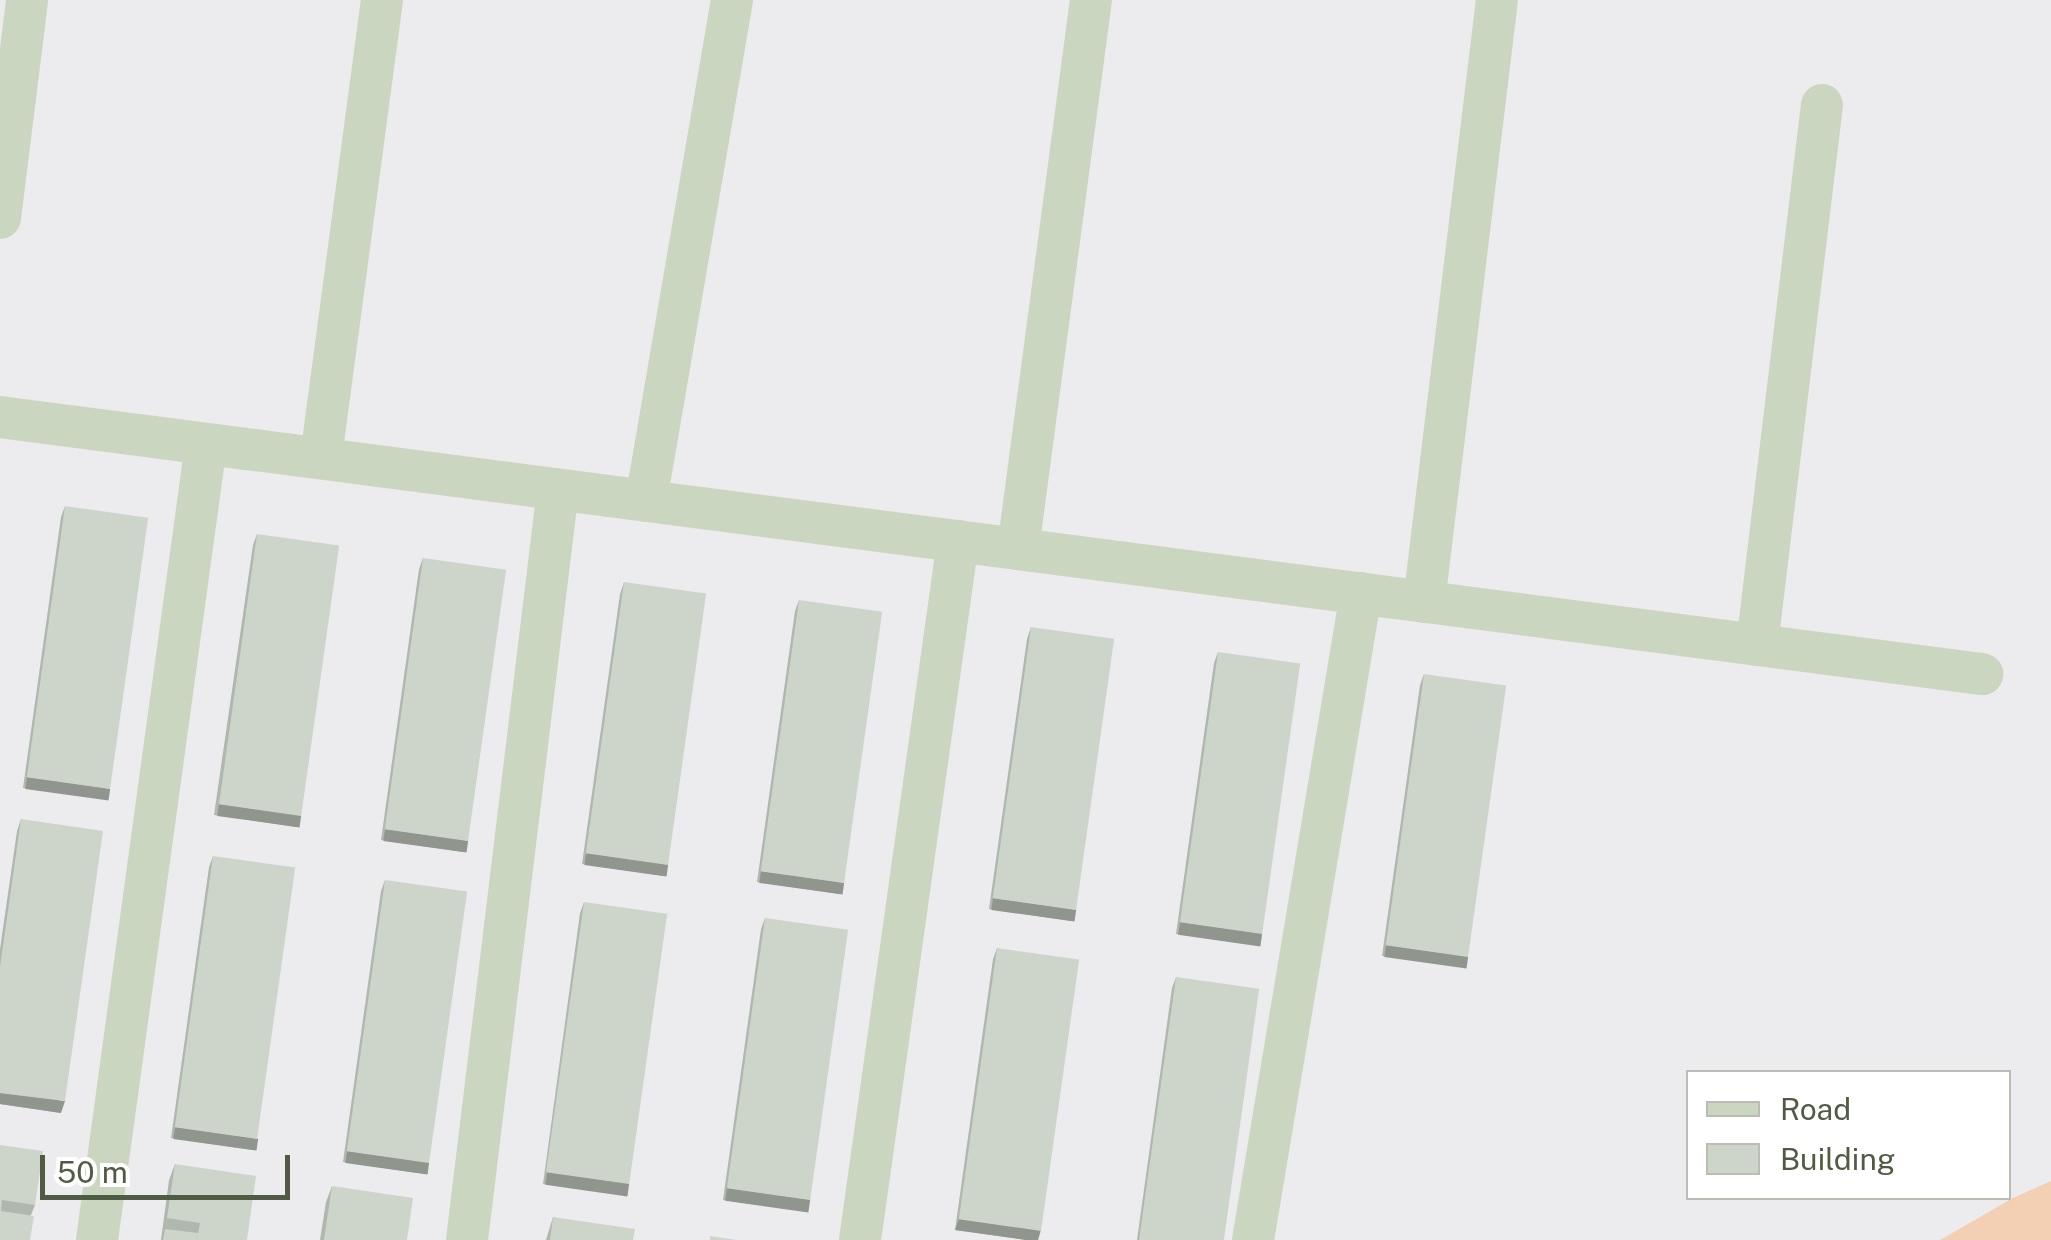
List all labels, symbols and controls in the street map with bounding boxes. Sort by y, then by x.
legend [1686,1070,2011,1200]
text: Road [1780,1091,1851,1127]
scale bar [45,1135,295,1197]
text: Building [1780,1141,1895,1177]
text: 50 m [57,1154,128,1190]

